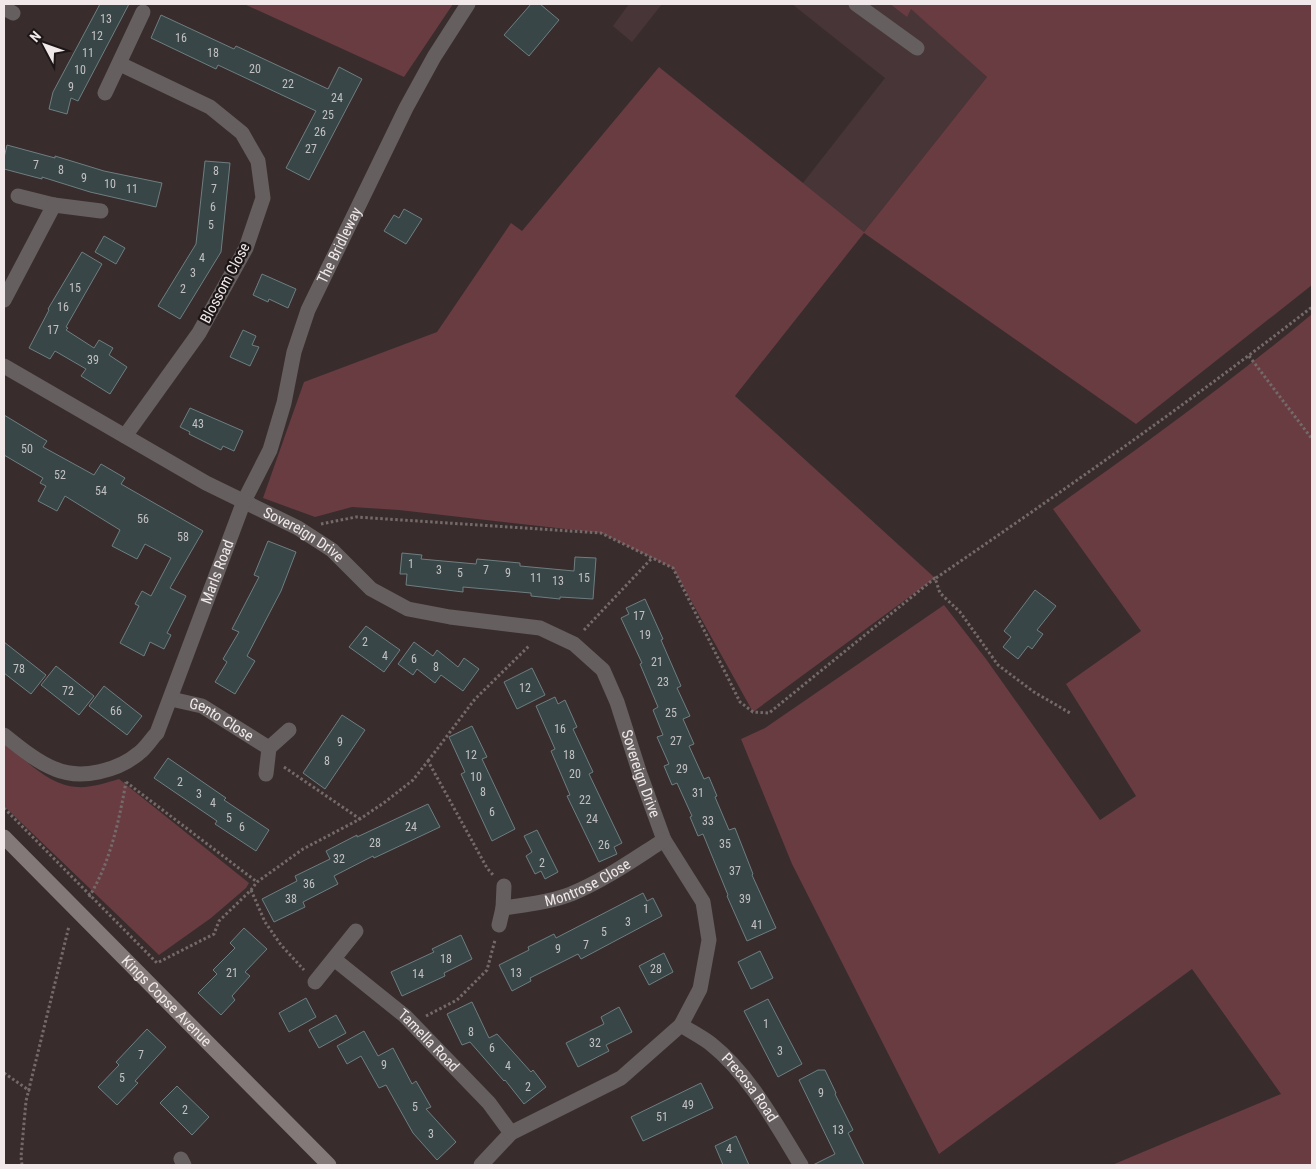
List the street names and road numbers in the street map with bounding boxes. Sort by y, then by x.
street label: The Bridleway [313,204,366,287]
street label: Blossom Close [196,240,254,326]
street label: Sovereign Drive [260,503,348,566]
street label: Marls Road [197,537,238,606]
street label: Gento Close [188,694,257,745]
street label: Sovereign Drive [617,728,664,820]
street label: Montrose Close [543,855,634,910]
street label: Kings Copse Avenue [118,952,215,1050]
street label: Tamella Road [395,1005,463,1076]
street label: Precosa Road [718,1049,782,1125]

